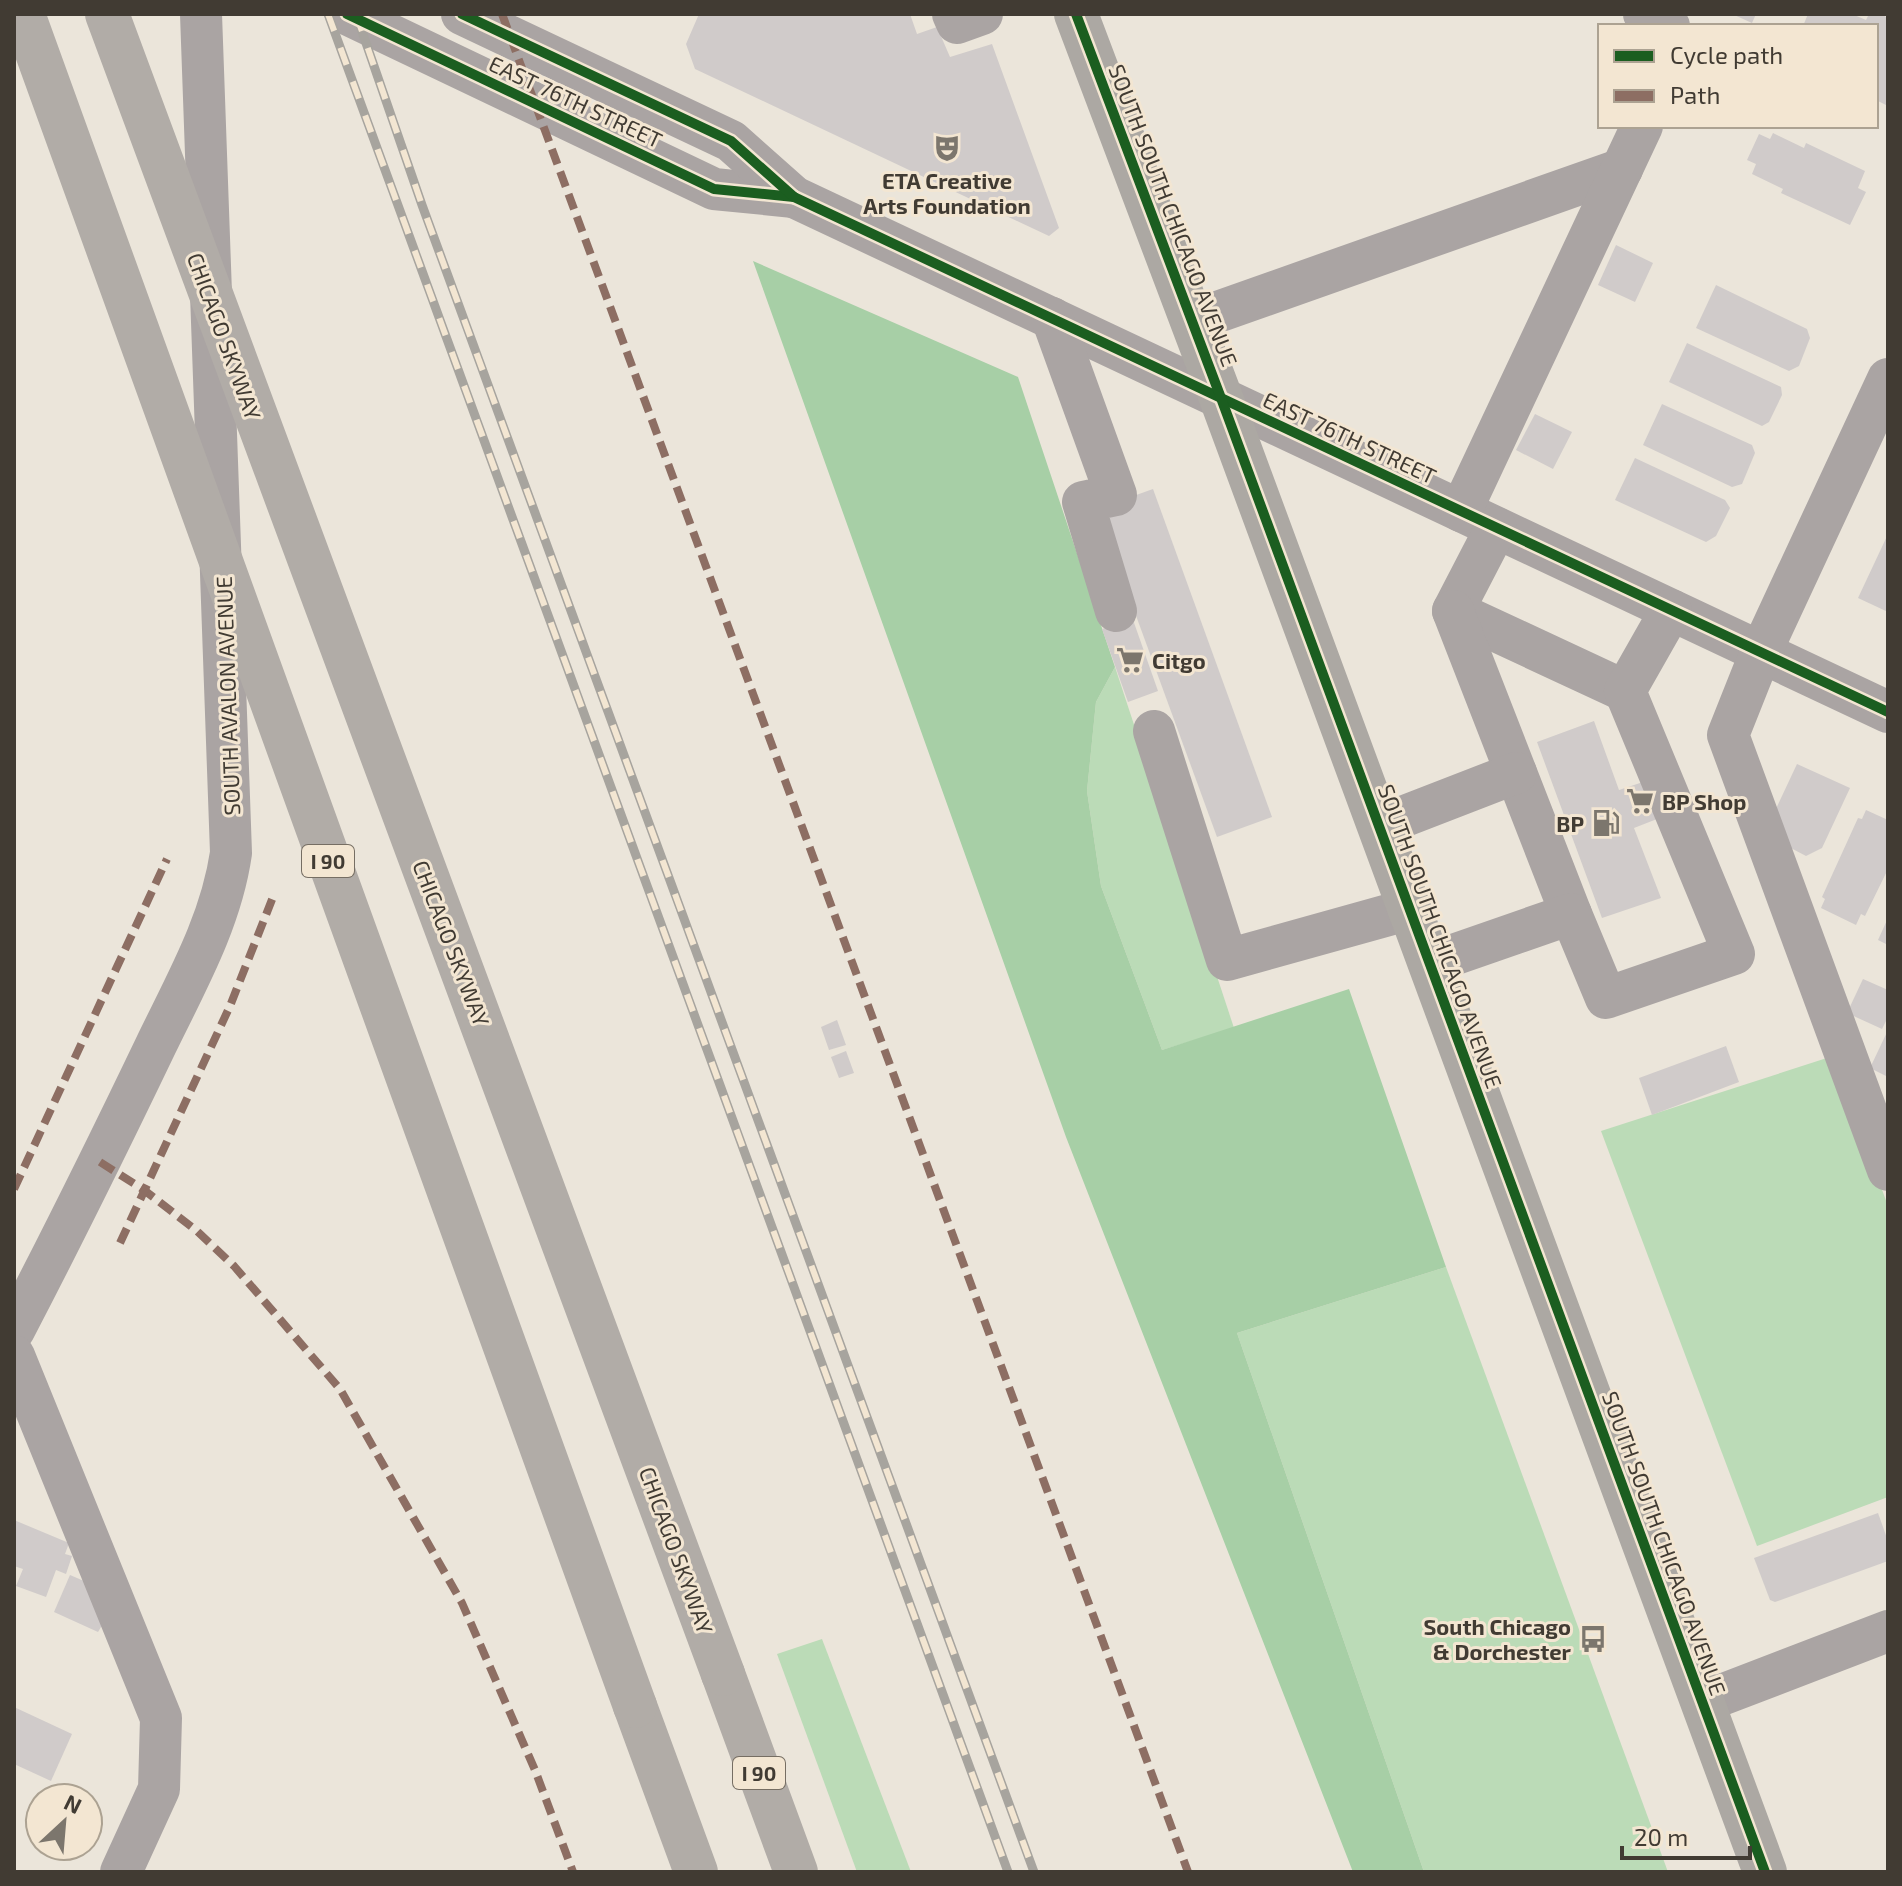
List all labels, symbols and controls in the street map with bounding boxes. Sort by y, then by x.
legend [1598,24,1878,128]
text: Cycle path [1670,40,1783,69]
street label: EAST 76TH STREET [485,50,667,153]
street label: SOUTH SOUTH CHICAGO AVENUE [1104,60,1244,370]
text: Path [1670,80,1720,109]
theatre icon: ETA Creative Arts Foundation [932,133,962,163]
place label: ETA Creative Arts Foundation [863,167,1031,218]
street label: CHICAGO SKYWAY [183,249,267,423]
street label: EAST 76TH STREET [1259,386,1441,489]
street label: SOUTH AVALON AVENUE [210,576,244,816]
supermarket icon: Citgo [1115,645,1145,675]
place label: Citgo [1152,647,1206,673]
street label: SOUTH SOUTH CHICAGO AVENUE [1374,781,1508,1091]
supermarket icon: BP Shop [1625,786,1655,816]
place label: BP Shop [1662,788,1746,814]
fuel station icon: BP [1591,808,1621,838]
place label: BP [1556,810,1584,836]
road number: I 90 [302,845,354,877]
street label: CHICAGO SKYWAY [408,856,496,1030]
street label: SOUTH SOUTH CHICAGO AVENUE [1598,1388,1732,1698]
street label: CHICAGO SKYWAY [635,1463,719,1637]
place label: South Chicago & Dorchester [1423,1613,1572,1664]
bus stop icon: South Chicago & Dorchester [1578,1624,1608,1654]
road number: I 90 [733,1757,785,1789]
north arrow [24,1782,104,1862]
text: N [60,1788,86,1818]
scale bar [1622,1810,1750,1860]
text: 20 m [1634,1822,1688,1851]

